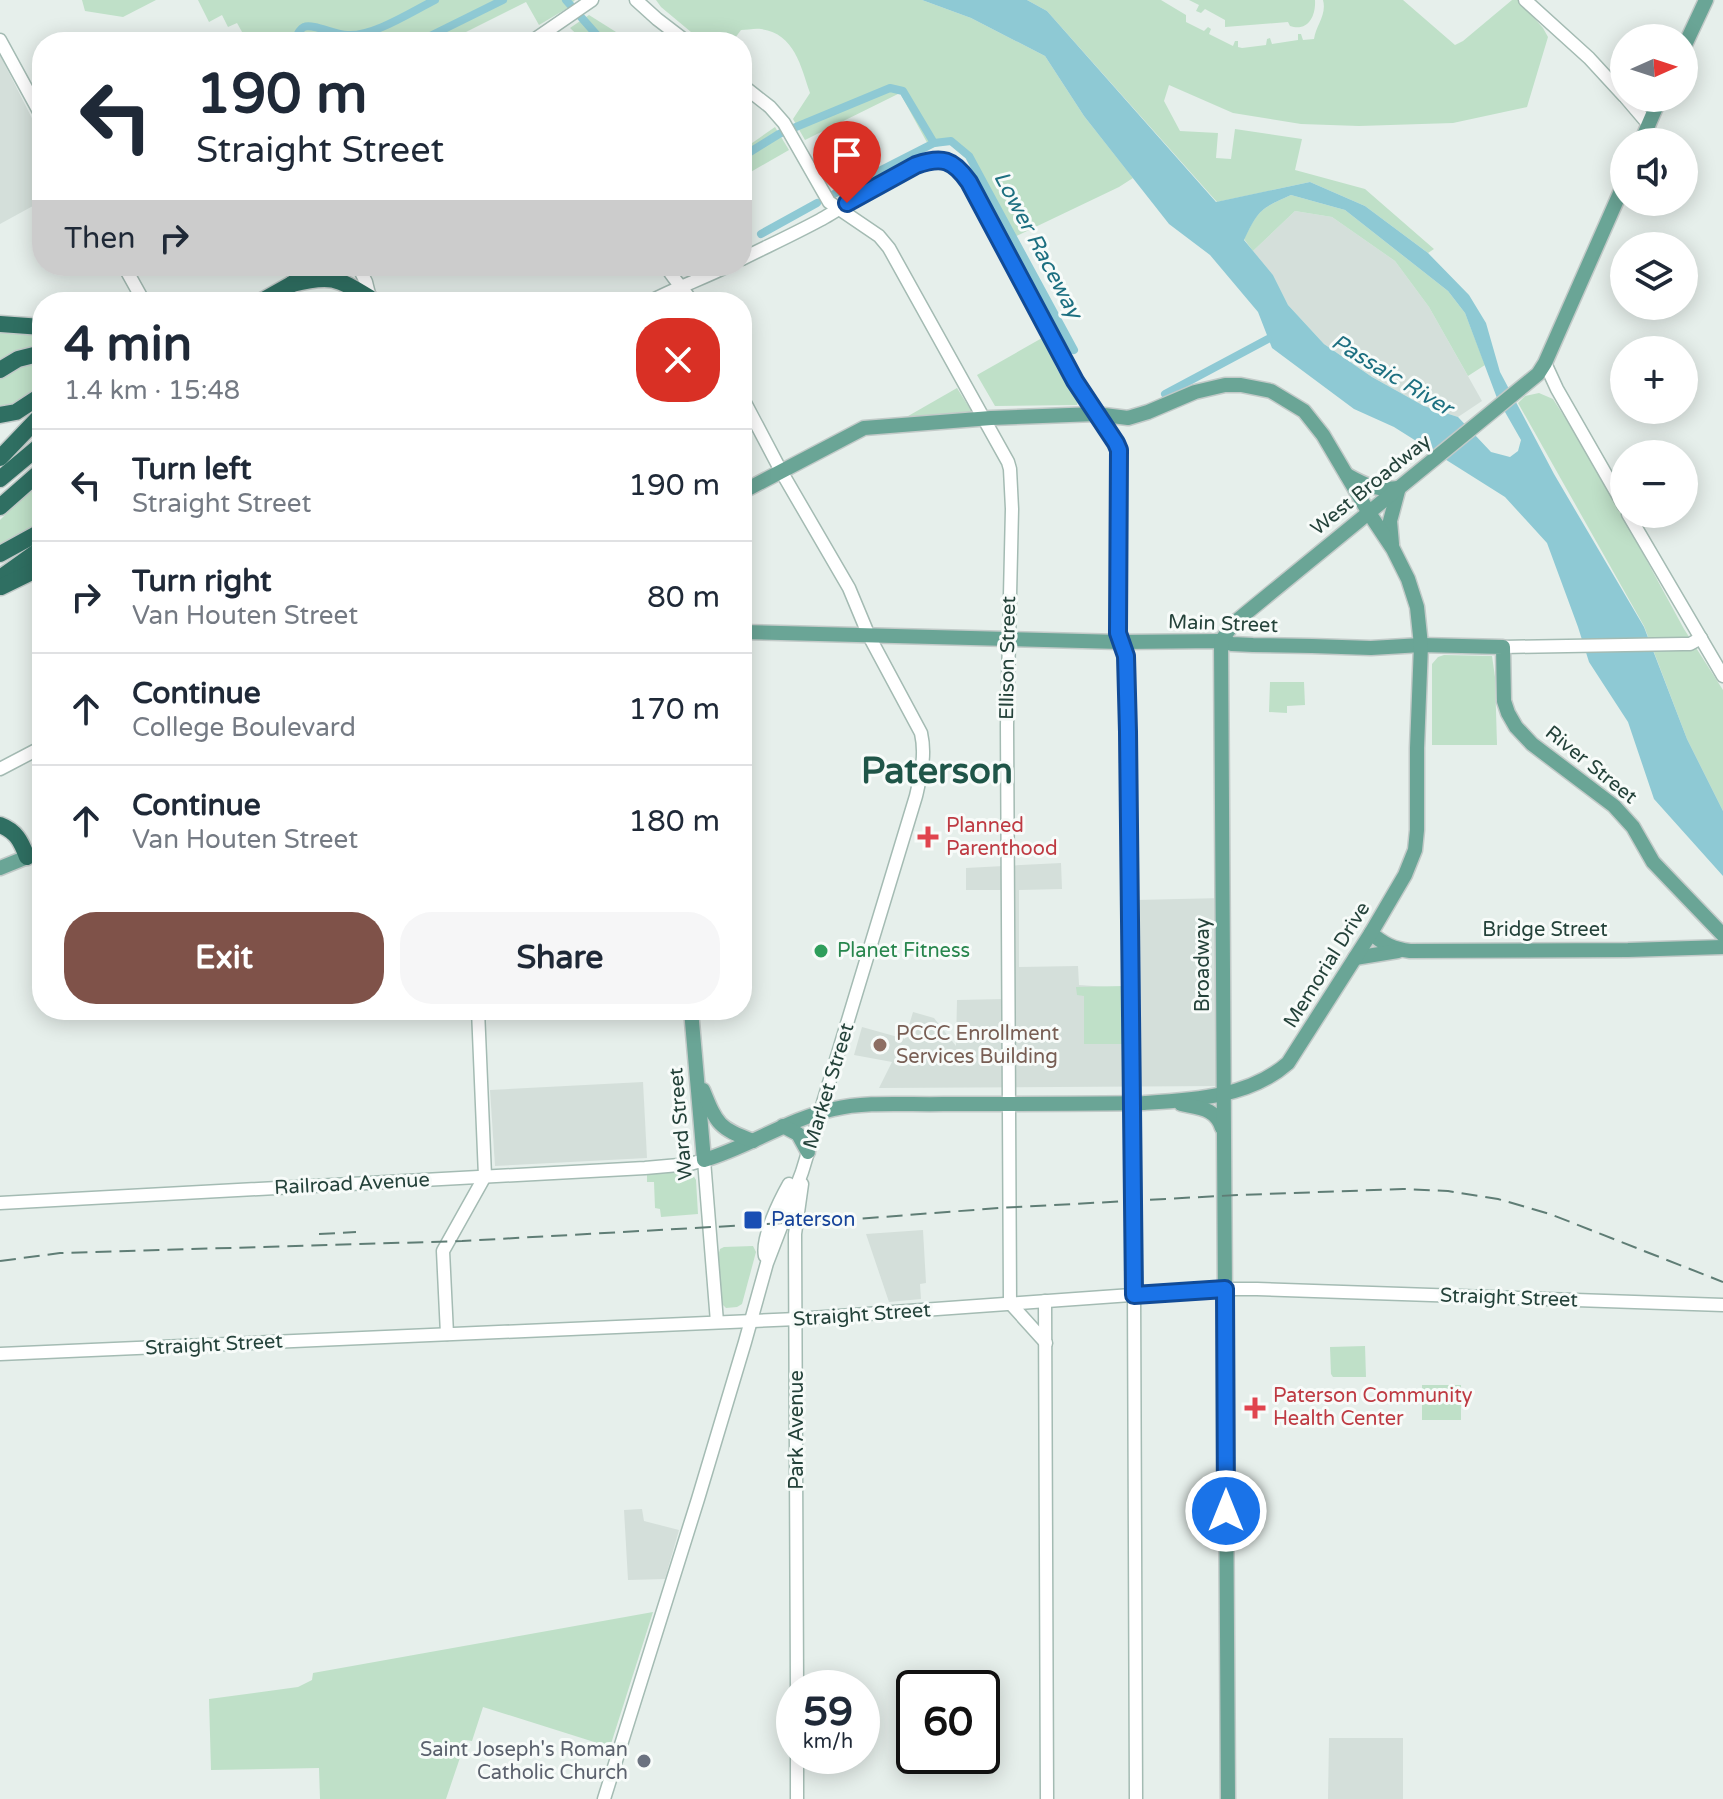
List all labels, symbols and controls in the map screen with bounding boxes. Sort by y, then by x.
north arrow [1610,24,1698,112]
map controls [1610,24,1698,528]
text: 190 m [196,61,367,128]
icon: left [64,64,168,168]
pin [813,121,881,203]
button: sound [1610,128,1698,216]
text: Straight Street [196,129,444,172]
icon: arrive [825,133,869,177]
water label: Lower Raceway [988,167,1089,325]
icon: right [152,216,196,260]
text: Then [64,220,136,257]
button: layers [1610,232,1698,320]
text: 4 min [64,316,192,374]
button: close [636,318,720,402]
water label: Passaic River [1327,329,1459,423]
button: + [1610,336,1698,424]
text: 1.4 km · 15:48 [64,375,240,406]
street label: West Broadway [1306,429,1436,541]
button: − [1610,440,1698,528]
text: Turn left [132,451,251,488]
icon: left [64,463,108,507]
text: 190 m [628,467,720,504]
text: Straight Street [132,488,311,519]
text: Turn right [132,563,272,600]
icon: right [64,575,108,619]
text: 80 m [647,579,720,616]
street label: Ellison Street [995,595,1021,720]
text: Van Houten Street [132,600,358,631]
street label: Main Street [1168,610,1279,638]
text: Continue [132,675,261,712]
icon: ahead [64,687,108,731]
text: 170 m [628,691,720,728]
text: College Boulevard [132,712,356,743]
street label: River Street [1540,721,1642,809]
district label: Paterson [861,750,1013,793]
text: Continue [132,787,261,824]
icon: ahead [64,799,108,843]
text: 180 m [628,803,720,840]
place label: Planned Parenthood [946,814,1058,861]
text: Van Houten Street [132,824,358,855]
marker: Planned Parenthood [917,826,939,848]
street label: Memorial Drive [1279,897,1375,1033]
button: Exit [64,912,384,1004]
button: Share [400,912,720,1004]
street label: Broadway [1191,917,1215,1012]
street label: Bridge Street [1482,918,1608,942]
place label: Planet Fitness [837,939,970,963]
marker: Planet Fitness [812,942,830,960]
street label: Market Street [798,1020,860,1152]
place label: PCCC Enrollment Services Building [896,1022,1059,1069]
marker: PCCC Enrollment Services Building [871,1036,889,1054]
street label: Ward Street [664,1066,698,1181]
street label: Railroad Avenue [274,1168,430,1200]
place label: Paterson [771,1208,855,1232]
marker: Paterson [742,1209,764,1231]
street label: Straight Street [1440,1284,1579,1312]
street label: Straight Street [792,1298,932,1332]
street label: Straight Street [144,1329,284,1361]
street label: Park Avenue [785,1370,809,1490]
place label: Paterson Community Health Center [1273,1384,1473,1431]
marker: Paterson Community Health Center [1244,1397,1266,1419]
position arrow [1184,1469,1268,1553]
speed limit sign: 60 [896,1670,1000,1774]
text: 59 [803,1688,853,1736]
text: km/h [803,1730,853,1754]
place label: Saint Joseph's Roman Catholic Church [420,1738,628,1785]
marker: Saint Joseph's Roman Catholic Church [635,1752,653,1770]

